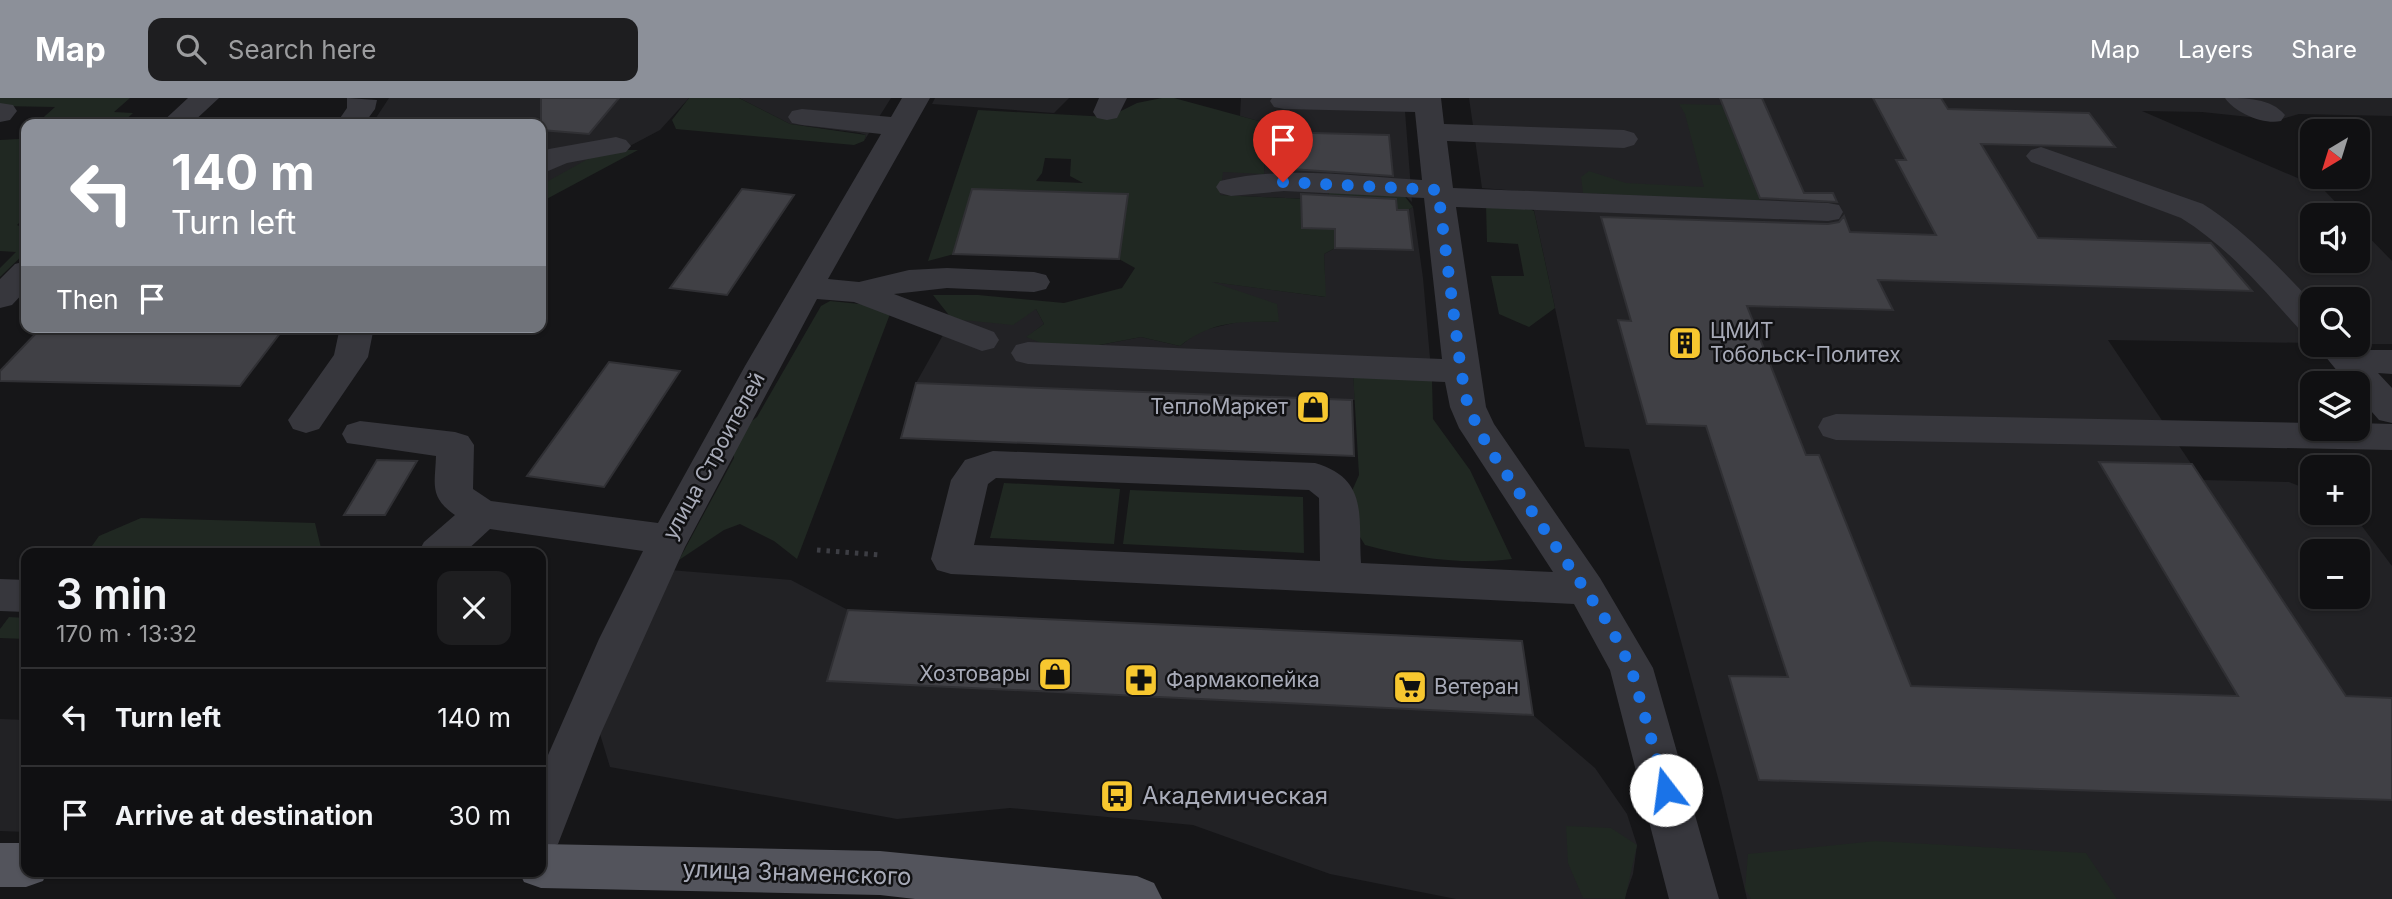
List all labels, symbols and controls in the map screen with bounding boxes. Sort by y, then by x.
search box [148,18,638,81]
text: Map [35,29,106,69]
icon: search [172,30,210,68]
text: Search here [228,34,376,65]
text: Map [2090,35,2140,64]
text: Layers [2178,35,2253,64]
text: Share [2291,35,2357,64]
pin [1253,110,1313,182]
north arrow [2300,119,2370,189]
map controls [2300,119,2370,609]
icon: arrive [1264,121,1302,159]
text: 140 m [171,143,315,202]
icon: left [56,147,147,238]
text: Turn left [171,203,296,242]
button: sound [2300,203,2370,273]
icon: arrive [133,280,171,318]
text: Then [56,284,119,315]
button: search [2300,287,2370,357]
place label: ЦМИТ Тобольск-Политех [1710,318,1901,367]
building icon: ЦМИТ Тобольск-Политех [1666,324,1704,362]
street label: улица Строителей [657,368,770,544]
button: layers [2300,371,2370,441]
shop icon: ТеплоМаркет [1294,388,1332,426]
place label: ТеплоМаркет [1150,394,1288,419]
button: + [2300,455,2370,525]
button: − [2300,539,2370,609]
text: 3 min [56,568,168,619]
button: close [437,571,511,645]
text: 170 m · 13:32 [56,620,197,648]
shop icon: Хозтовары [1036,655,1074,693]
place label: Хозтовары [919,661,1030,686]
pharmacy icon: Фармакопейка [1122,661,1160,699]
place label: Фармакопейка [1166,667,1320,692]
supermarket icon: Ветеран [1391,668,1429,706]
place label: Ветеран [1434,674,1519,699]
icon: left [56,698,94,736]
text: Turn left [115,702,221,733]
text: 140 m [437,702,511,733]
position arrow [1629,753,1703,827]
bus stop icon: Академическая [1098,777,1136,815]
place label: Академическая [1142,781,1328,810]
icon: arrive [56,796,94,834]
text: Arrive at destination [115,800,374,831]
text: 30 m [448,800,511,831]
street label: улица Знаменского [682,854,912,891]

